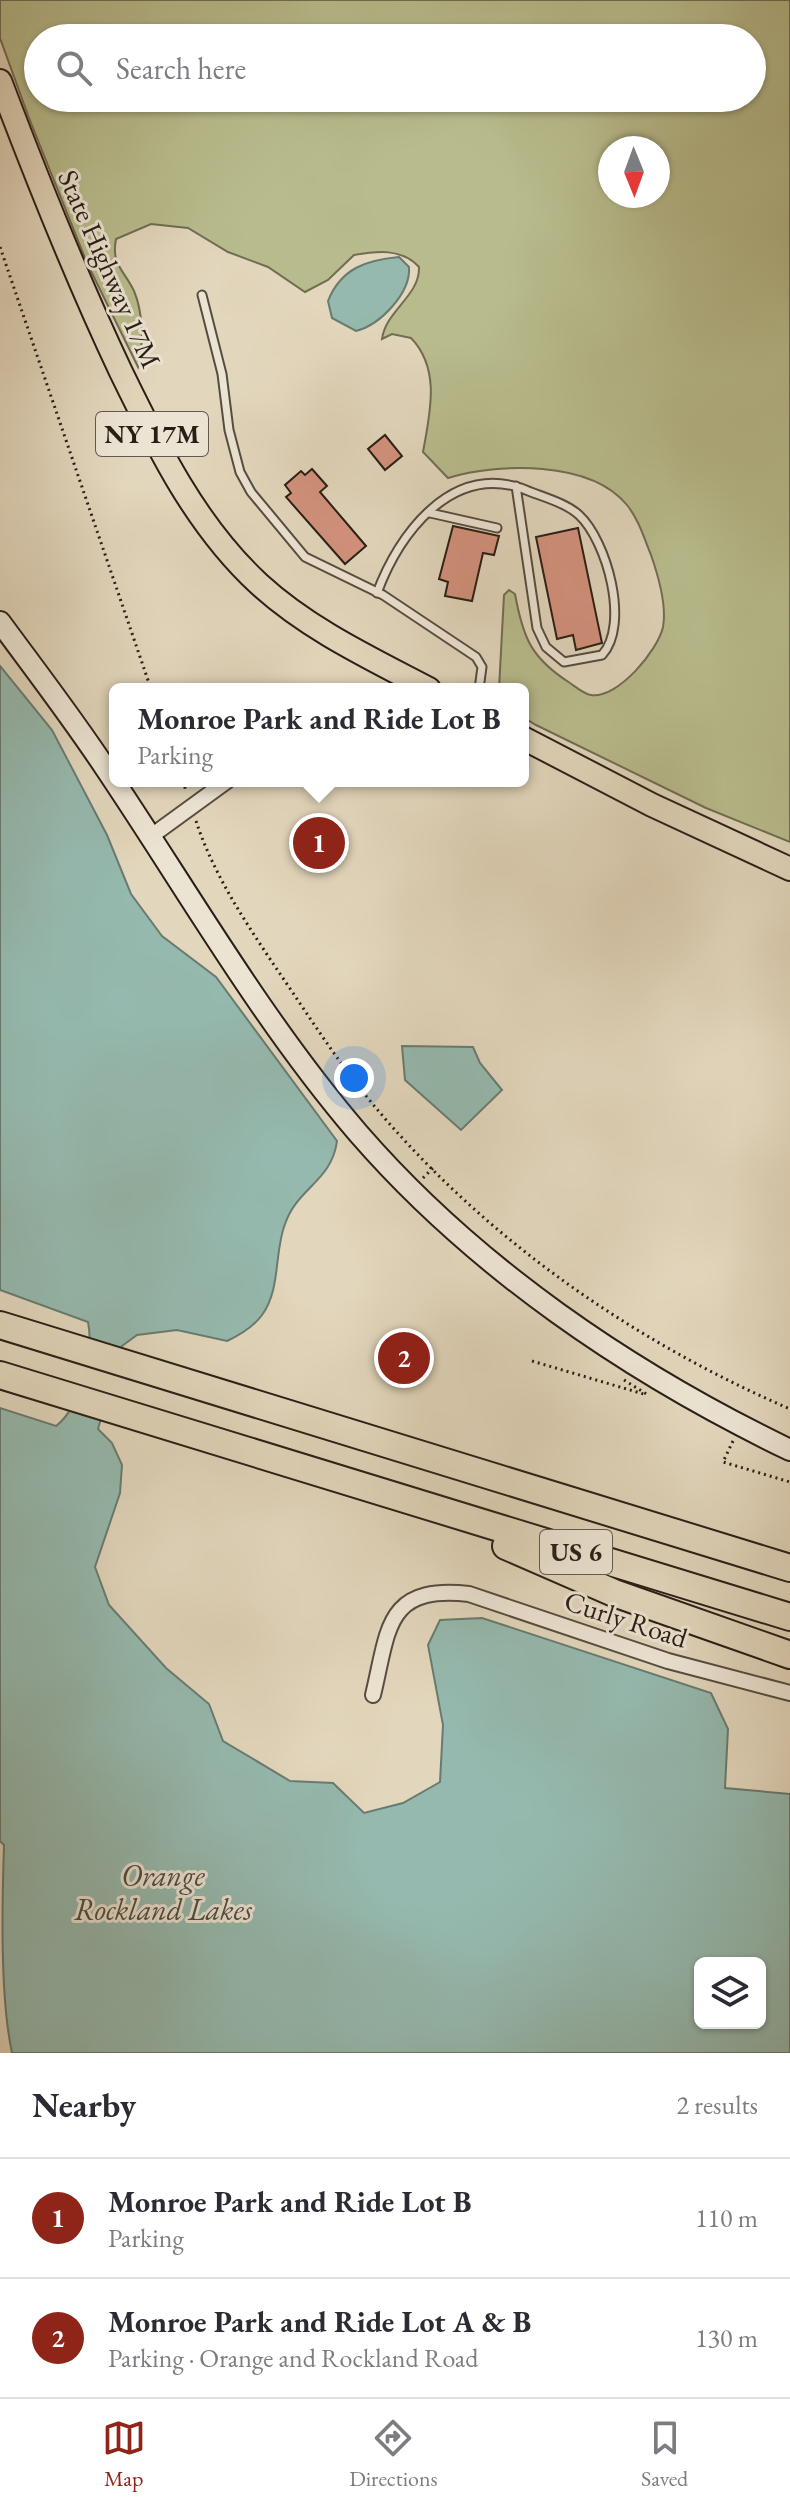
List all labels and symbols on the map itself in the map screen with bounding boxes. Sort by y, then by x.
north arrow [598,136,670,208]
street label: State Highway 17M [50,164,170,374]
road number: NY 17M [96,412,208,456]
pin: 1 [293,813,345,873]
your location [334,1058,374,1098]
pin: 2 [378,1328,430,1388]
road number: US 6 [540,1530,612,1574]
street label: Curly Road [560,1582,693,1656]
water label: Orange Rockland Lakes [74,1856,253,1929]

